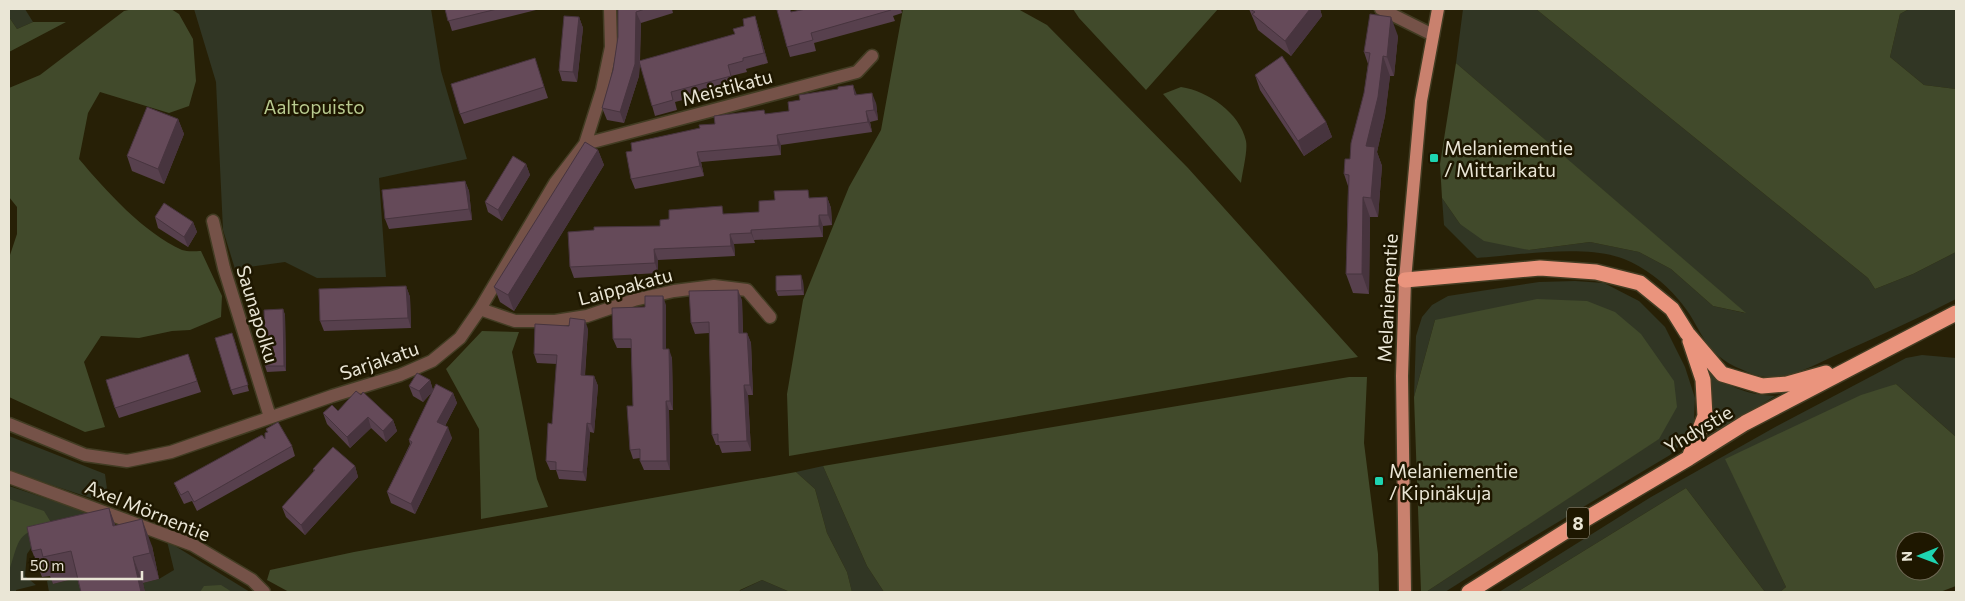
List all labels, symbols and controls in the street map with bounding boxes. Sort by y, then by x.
street label: Meistikatu [679,64,775,110]
park label: Aaltopuisto [263,95,365,118]
place label: Melaniementie / Mittarikatu [1444,136,1573,181]
marker: Melaniementie / Mittarikatu [1428,152,1440,164]
street label: Melaniementie [1372,233,1402,363]
street label: Saunapolku [232,262,284,366]
street label: Laippakatu [575,262,675,310]
street label: Sarjakatu [336,336,422,384]
street label: Yhdystie [1660,400,1736,458]
place label: Melaniementie / Kipinäkuja [1389,459,1518,504]
street label: Axel Mörnentie [82,474,214,546]
marker: Melaniementie / Kipinäkuja [1373,475,1385,487]
road number: 8 [1567,508,1589,538]
north arrow [1895,531,1945,581]
scale bar [22,548,142,580]
text: N [1898,551,1915,562]
text: 50 m [30,556,64,574]

